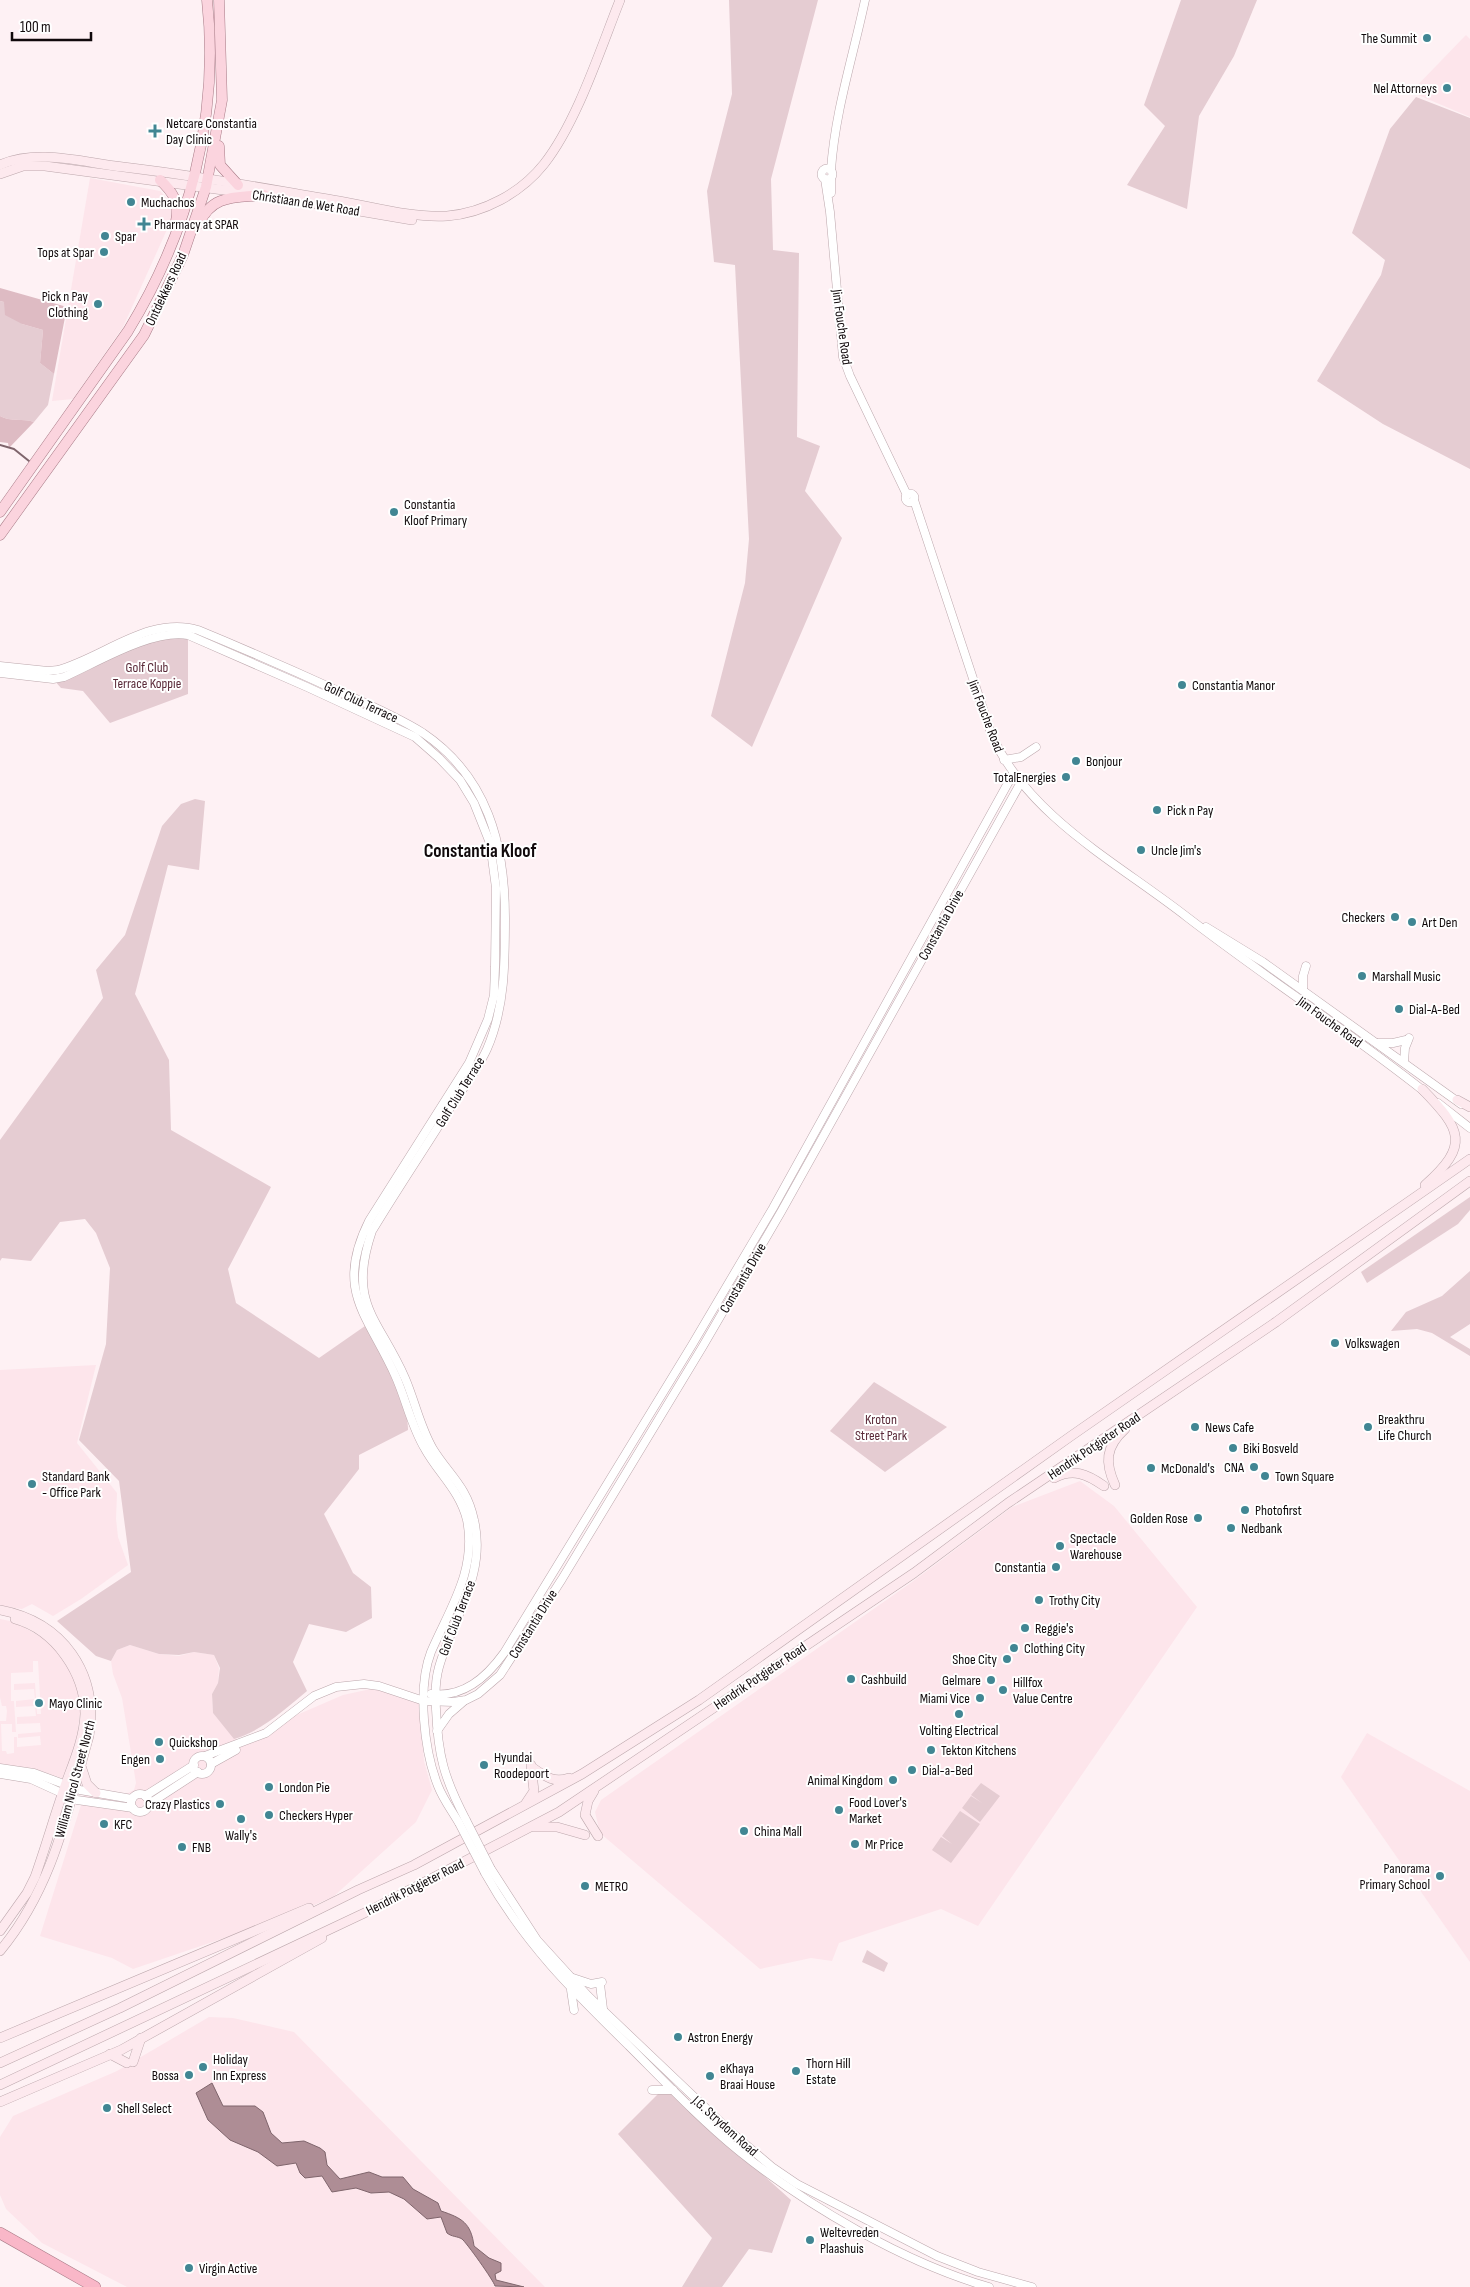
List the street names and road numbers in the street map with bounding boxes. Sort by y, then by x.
street label: Christiaan de Wet Road [251,186,361,220]
street label: Ontdekkers Road [142,249,190,328]
street label: Jim Fouche Road [828,287,856,366]
street label: Jim Fouche Road [964,676,1008,755]
street label: Golf Club Terrace [321,677,401,727]
street label: Constantia Drive [915,887,967,963]
street label: Jim Fouche Road [1293,992,1366,1051]
street label: Golf Club Terrace [432,1054,488,1130]
street label: Constantia Drive [716,1240,770,1316]
street label: Hendrik Potgieter Road [1045,1409,1144,1483]
street label: Golf Club Terrace [435,1578,479,1658]
street label: Constantia Drive [505,1586,561,1662]
street label: Hendrik Potgieter Road [711,1639,810,1713]
street label: William Nicol Street North [51,1718,99,1840]
street label: Hendrik Potgieter Road [363,1855,467,1919]
street label: J.G. Strydom Road [688,2091,762,2160]

